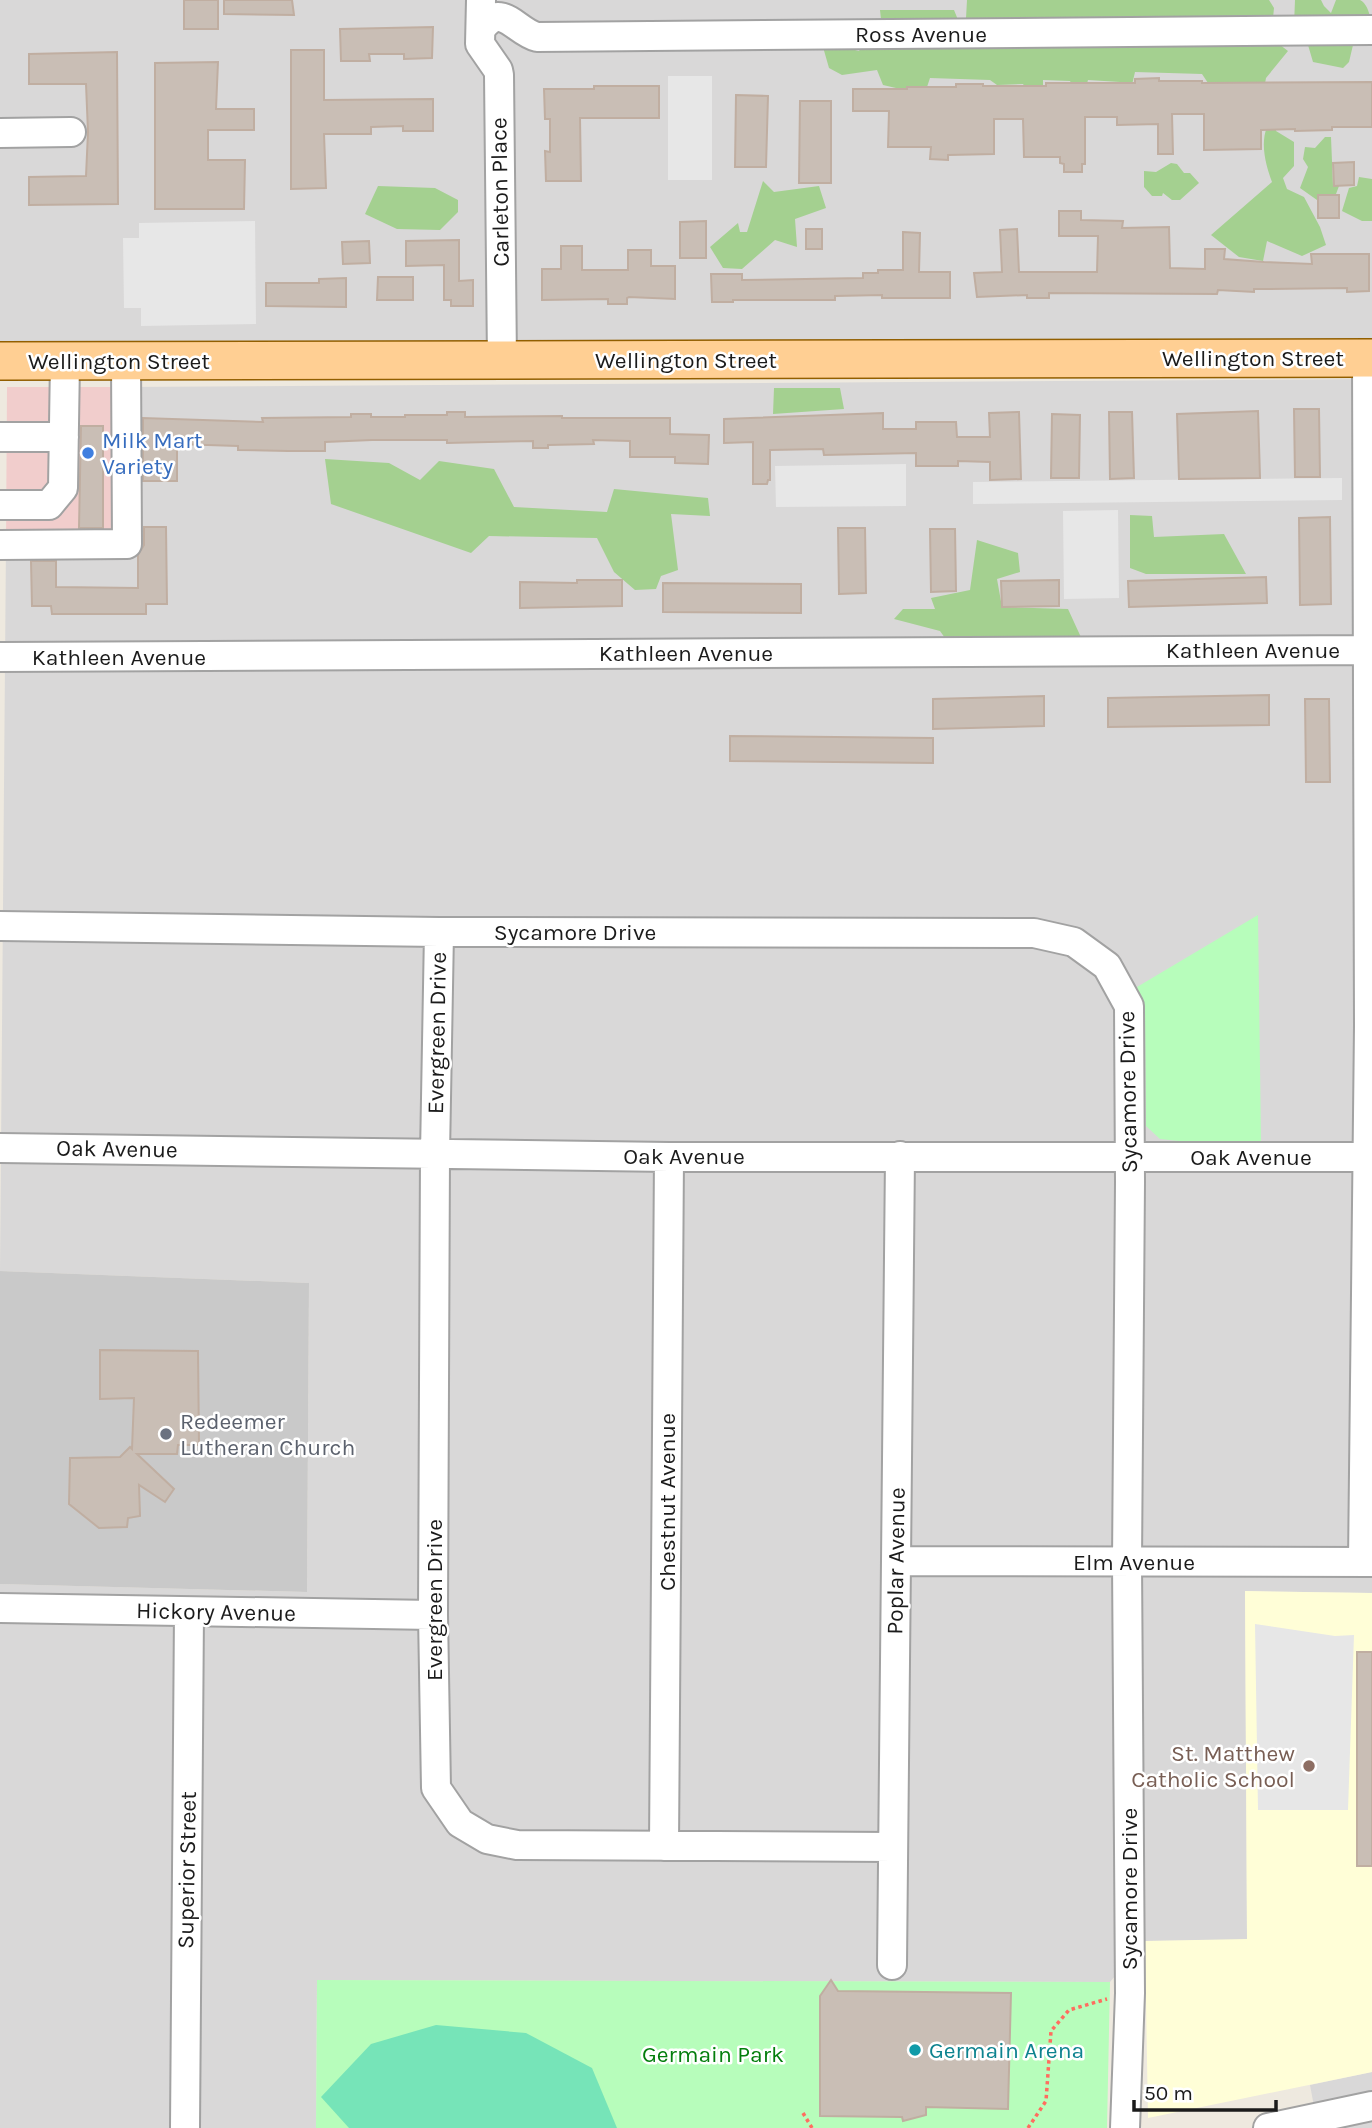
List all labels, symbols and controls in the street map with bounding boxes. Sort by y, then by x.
street label: Ross Avenue [855,21,987,48]
street label: Carleton Place [485,117,515,267]
street label: Wellington Street [1162,345,1344,372]
street label: Wellington Street [595,347,777,374]
street label: Wellington Street [28,348,210,375]
place label: Milk Mart Variety [102,427,203,480]
marker: Milk Mart Variety [80,445,96,461]
street label: Kathleen Avenue [1166,637,1340,664]
street label: Kathleen Avenue [599,640,773,667]
street label: Kathleen Avenue [32,644,206,671]
street label: Sycamore Drive [494,919,656,946]
street label: Evergreen Drive [422,952,452,1114]
street label: Sycamore Drive [1113,1011,1143,1173]
street label: Oak Avenue [56,1134,178,1164]
street label: Oak Avenue [623,1143,745,1170]
street label: Oak Avenue [1190,1144,1312,1171]
place label: Redeemer Lutheran Church [180,1408,355,1461]
street label: Chestnut Avenue [654,1413,681,1591]
marker: Redeemer Lutheran Church [158,1426,174,1442]
street label: Poplar Avenue [881,1487,911,1635]
street label: Evergreen Drive [421,1519,448,1681]
street label: Elm Avenue [1073,1549,1195,1576]
street label: Hickory Avenue [136,1597,296,1627]
place label: St. Matthew Catholic School [1131,1740,1295,1793]
marker: St. Matthew Catholic School [1301,1758,1317,1774]
street label: Superior Street [172,1791,202,1949]
street label: Sycamore Drive [1116,1808,1143,1970]
place label: Germain Arena [929,2037,1084,2064]
park label: Germain Park [642,2041,784,2068]
marker: Germain Arena [907,2042,923,2058]
scale bar [1134,2068,1276,2112]
text: 50 m [1144,2081,1193,2105]

